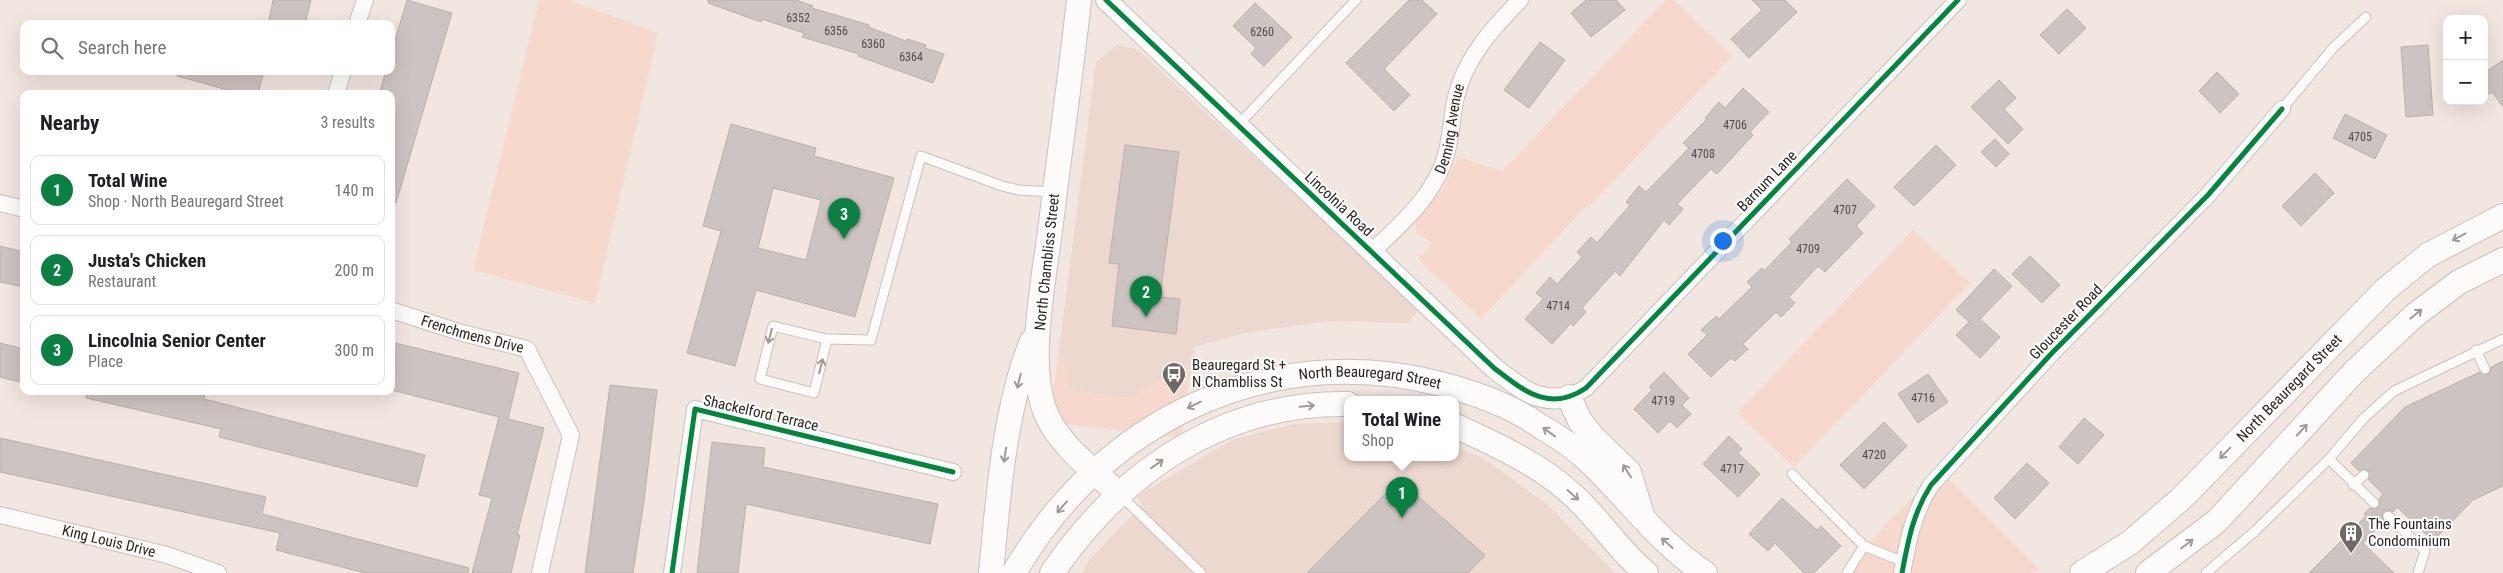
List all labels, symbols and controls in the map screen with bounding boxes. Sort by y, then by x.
house number: 6352 [786,11,810,25]
map controls [2443,15,2488,105]
button: + [2443,15,2488,60]
search box [20,20,395,75]
house number: 6356 [824,24,848,38]
house number: 6260 [1250,25,1274,39]
icon: search [38,34,66,62]
text: Search here [78,36,166,59]
house number: 6360 [861,37,885,51]
house number: 6364 [899,50,923,64]
button: − [2443,60,2488,105]
street label: Deming Avenue [1431,81,1468,177]
text: Nearby [40,111,99,135]
text: 3 results [320,113,375,132]
house number: 4706 [1723,118,1747,132]
house number: 4705 [2348,130,2372,144]
house number: 4708 [1691,147,1715,161]
street label: Barnum Lane [1733,147,1801,215]
street label: Lincolnia Road [1301,168,1377,240]
text: Total Wine [88,169,167,192]
text: 1 [53,181,61,200]
text: 140 m [335,181,374,200]
text: Shop · North Beauregard Street [88,192,284,211]
street label: North Chambliss Street [1031,193,1063,331]
pin: 3 [828,198,860,239]
house number: 4707 [1833,203,1857,217]
your location [1710,228,1736,254]
one-way arrow [2452,232,2467,242]
house number: 4709 [1796,242,1820,256]
text: Justa's Chicken [88,249,206,272]
text: 2 [53,261,61,280]
text: 200 m [335,261,374,280]
text: Restaurant [88,272,156,291]
pin: 2 [1130,276,1162,317]
street label: Gloucester Road [2026,281,2106,363]
house number: 4714 [1546,299,1570,313]
one-way arrow [2409,309,2422,320]
street label: Frenchmens Drive [419,311,526,357]
one-way arrow [765,328,774,344]
text: Lincolnia Senior Center [88,329,266,352]
street label: North Beauregard Street [2233,331,2346,446]
text: 3 [53,341,61,360]
text: 300 m [335,341,374,360]
text: Place [88,352,123,371]
place label: Beauregard St + N Chambliss St [1192,356,1286,391]
one-way arrow [816,358,826,374]
bus stop icon: Beauregard St + N Chambliss St [1161,361,1187,395]
street label: North Beauregard Street [1298,363,1443,393]
one-way arrow [1014,373,1023,389]
street label: Shackelford Terrace [702,391,820,435]
house number: 4716 [1911,391,1935,405]
house number: 4719 [1651,394,1675,408]
popup [1344,396,1459,461]
one-way arrow [1187,400,1202,410]
one-way arrow [1299,401,1315,411]
text: Total Wine [1362,408,1441,431]
one-way arrow [2296,424,2308,436]
one-way arrow [1542,427,1556,437]
text: Shop [1362,431,1394,450]
one-way arrow [1000,447,1010,463]
one-way arrow [2219,447,2231,460]
house number: 4720 [1862,448,1886,462]
one-way arrow [1150,459,1164,469]
house number: 4717 [1720,462,1744,476]
one-way arrow [1621,465,1631,479]
pin: 1 [1386,477,1418,518]
one-way arrow [1566,489,1579,501]
one-way arrow [1056,501,1067,514]
place label: The Fountains Condominium [2368,515,2452,550]
building icon: The Fountains Condominium [2338,520,2364,554]
street label: King Louis Drive [60,521,157,561]
one-way arrow [1660,538,1673,549]
one-way arrow [2180,539,2194,549]

